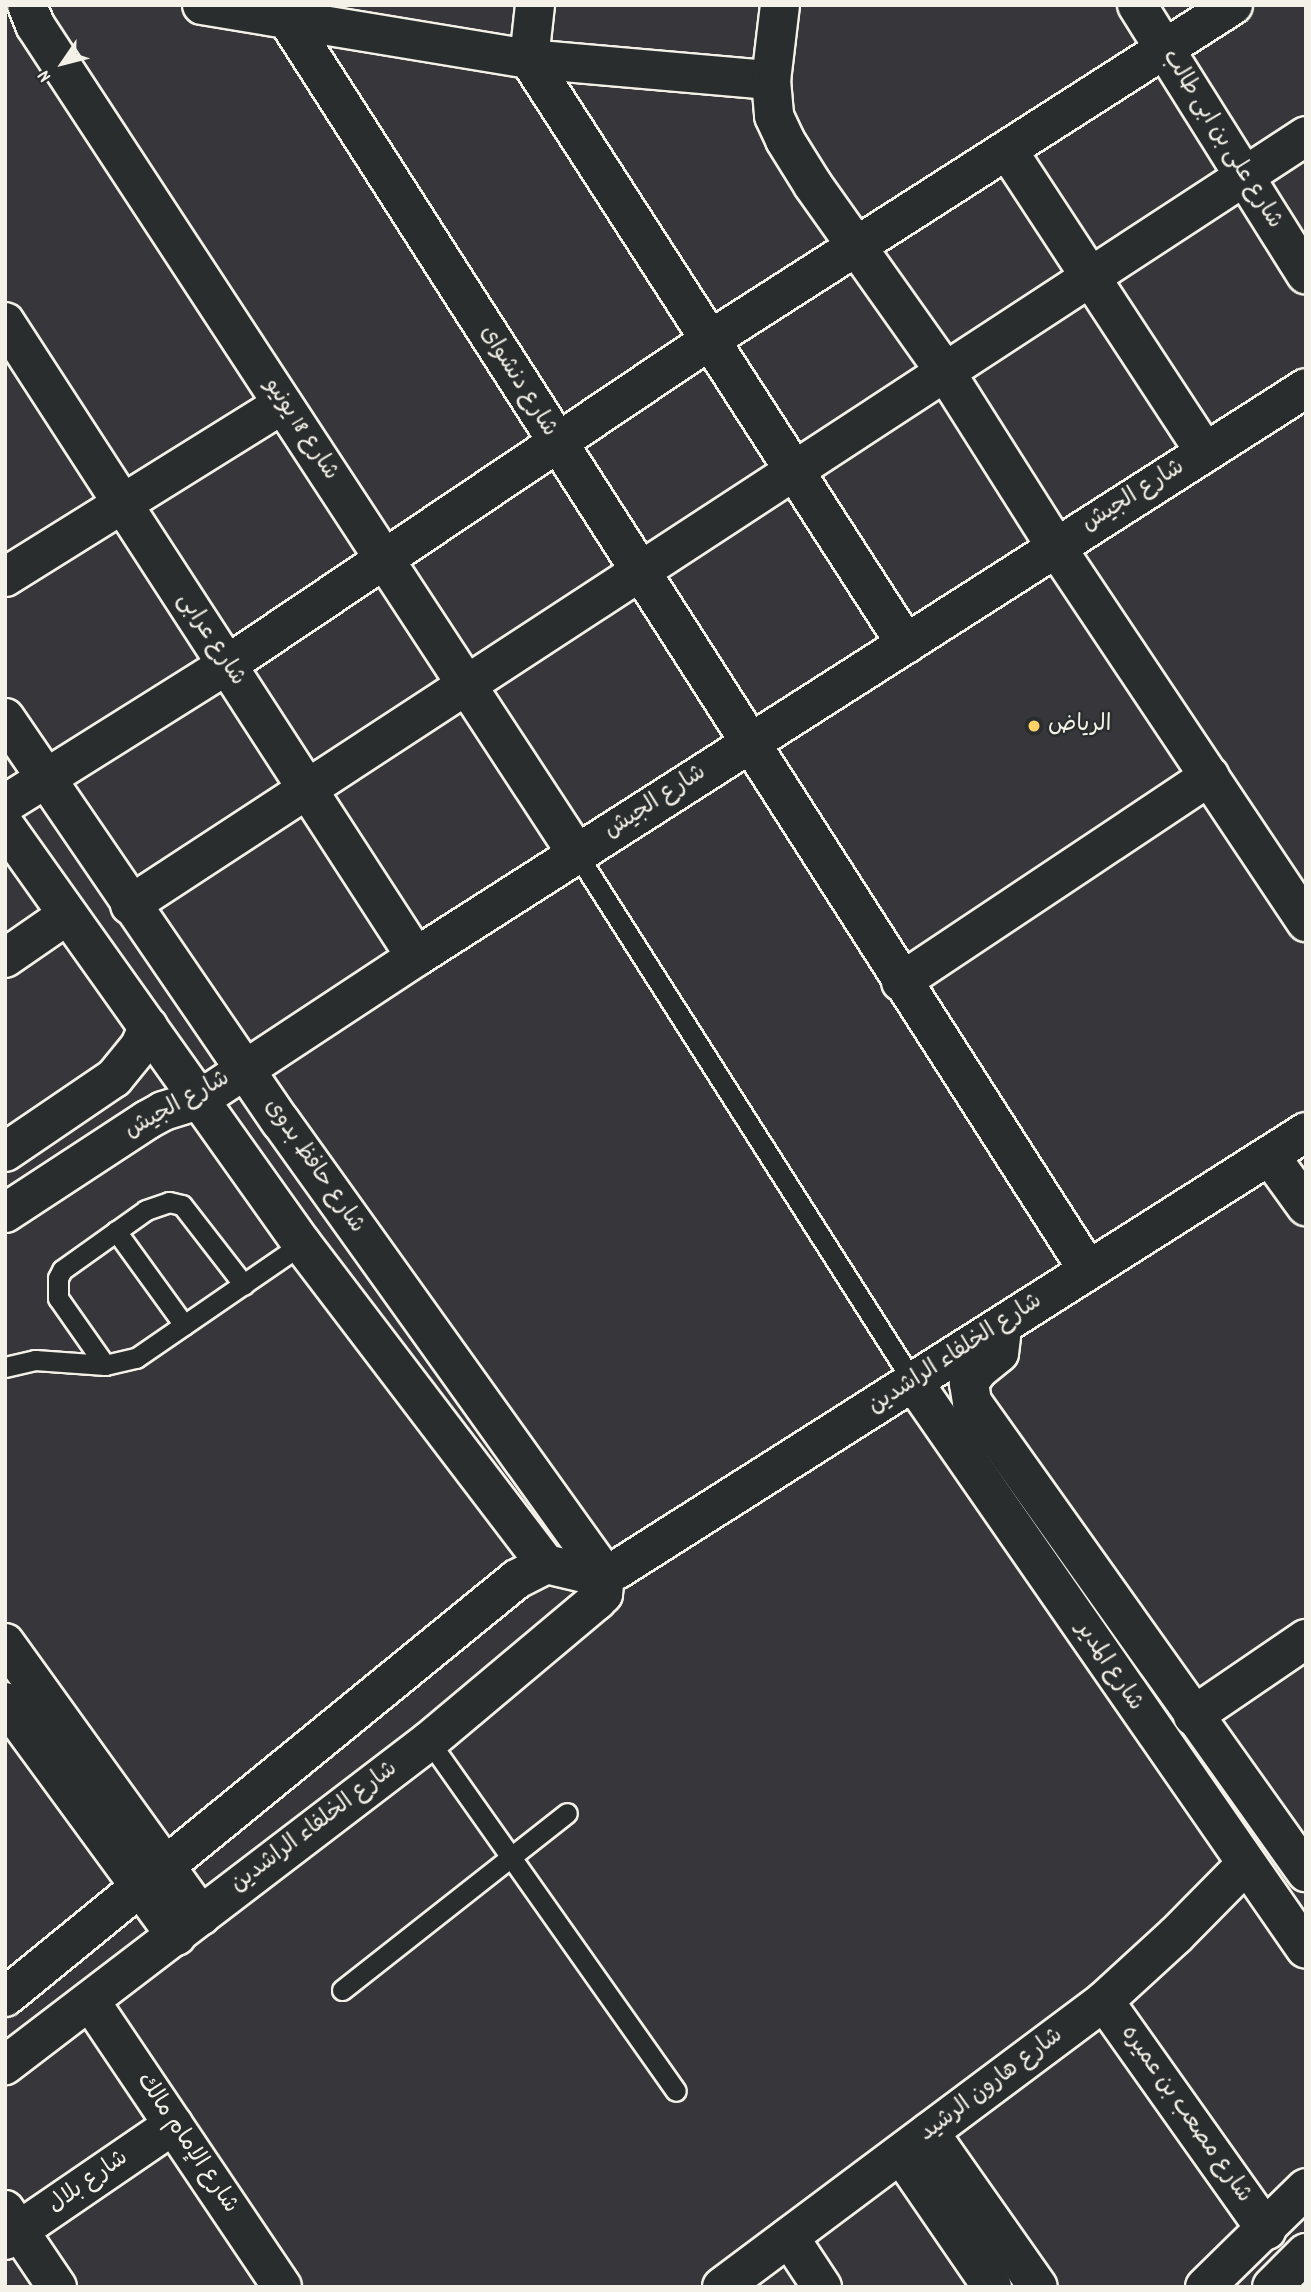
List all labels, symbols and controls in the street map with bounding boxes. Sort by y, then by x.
north arrow [28,28,98,98]
street label: شارع على بن ابى طالب [1155,45,1287,235]
text: N [32,64,59,87]
street label: شارع دنشواى [472,321,562,443]
street label: شارع 18 يونيو [257,374,343,486]
street label: شارع الجيش [1078,455,1190,539]
street label: شارع عرابى [170,588,250,692]
place label: الرياض [1048,712,1111,740]
marker: الرياض [1026,718,1042,734]
street label: شارع الجيش [600,760,712,846]
street label: شارع الجيش [121,1066,235,1146]
street label: شارع حافظ بدوى [257,1095,369,1239]
street label: شارع الخلفاء الراشدين [864,1289,1048,1421]
street label: شارع المدير [1068,1617,1148,1717]
street label: شارع الخلفاء الراشدين [226,1756,404,1900]
street label: شارع مصعب بن عميره [1113,2021,1257,2209]
street label: شارع هارون الرشيد [915,2023,1069,2149]
street label: شارع الإمام مالك [129,2069,243,2219]
street label: شارع بلال [44,2145,134,2221]

